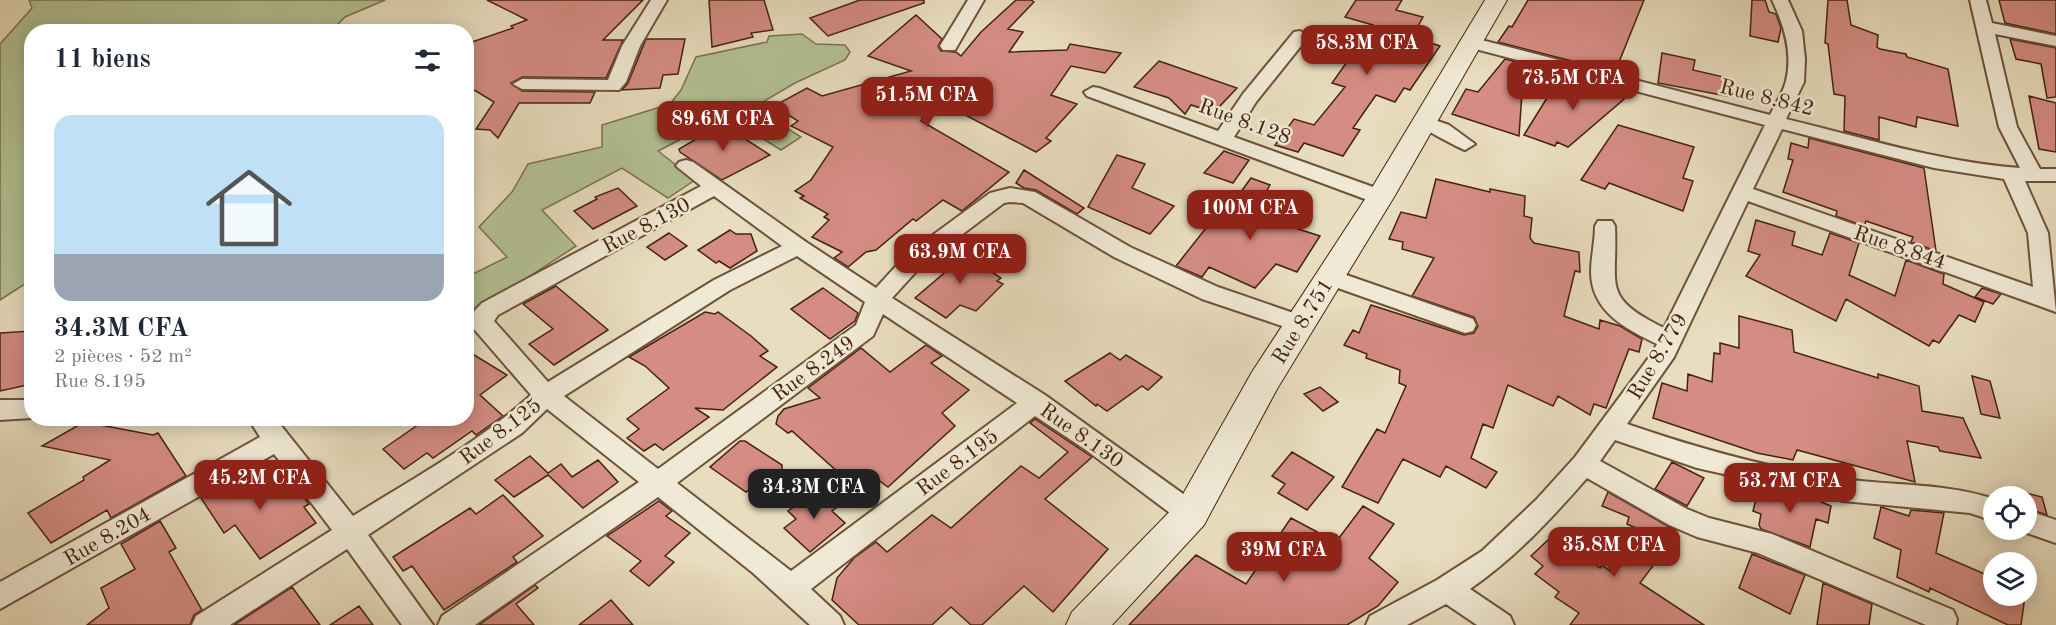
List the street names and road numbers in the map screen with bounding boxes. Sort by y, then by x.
street label: Rue 8.842 [1717,77,1816,120]
street label: Rue 8.128 [1196,96,1293,149]
street label: Rue 8.130 [599,194,694,258]
street label: Rue 8.844 [1851,223,1948,274]
street label: Rue 8.751 [1269,275,1338,368]
street label: Rue 8.779 [1624,310,1692,403]
street label: Rue 8.249 [769,332,859,406]
street label: Rue 8.125 [456,395,546,470]
street label: Rue 8.130 [1036,400,1127,472]
street label: Rue 8.195 [913,426,1003,501]
street label: Rue 8.204 [61,504,155,570]

